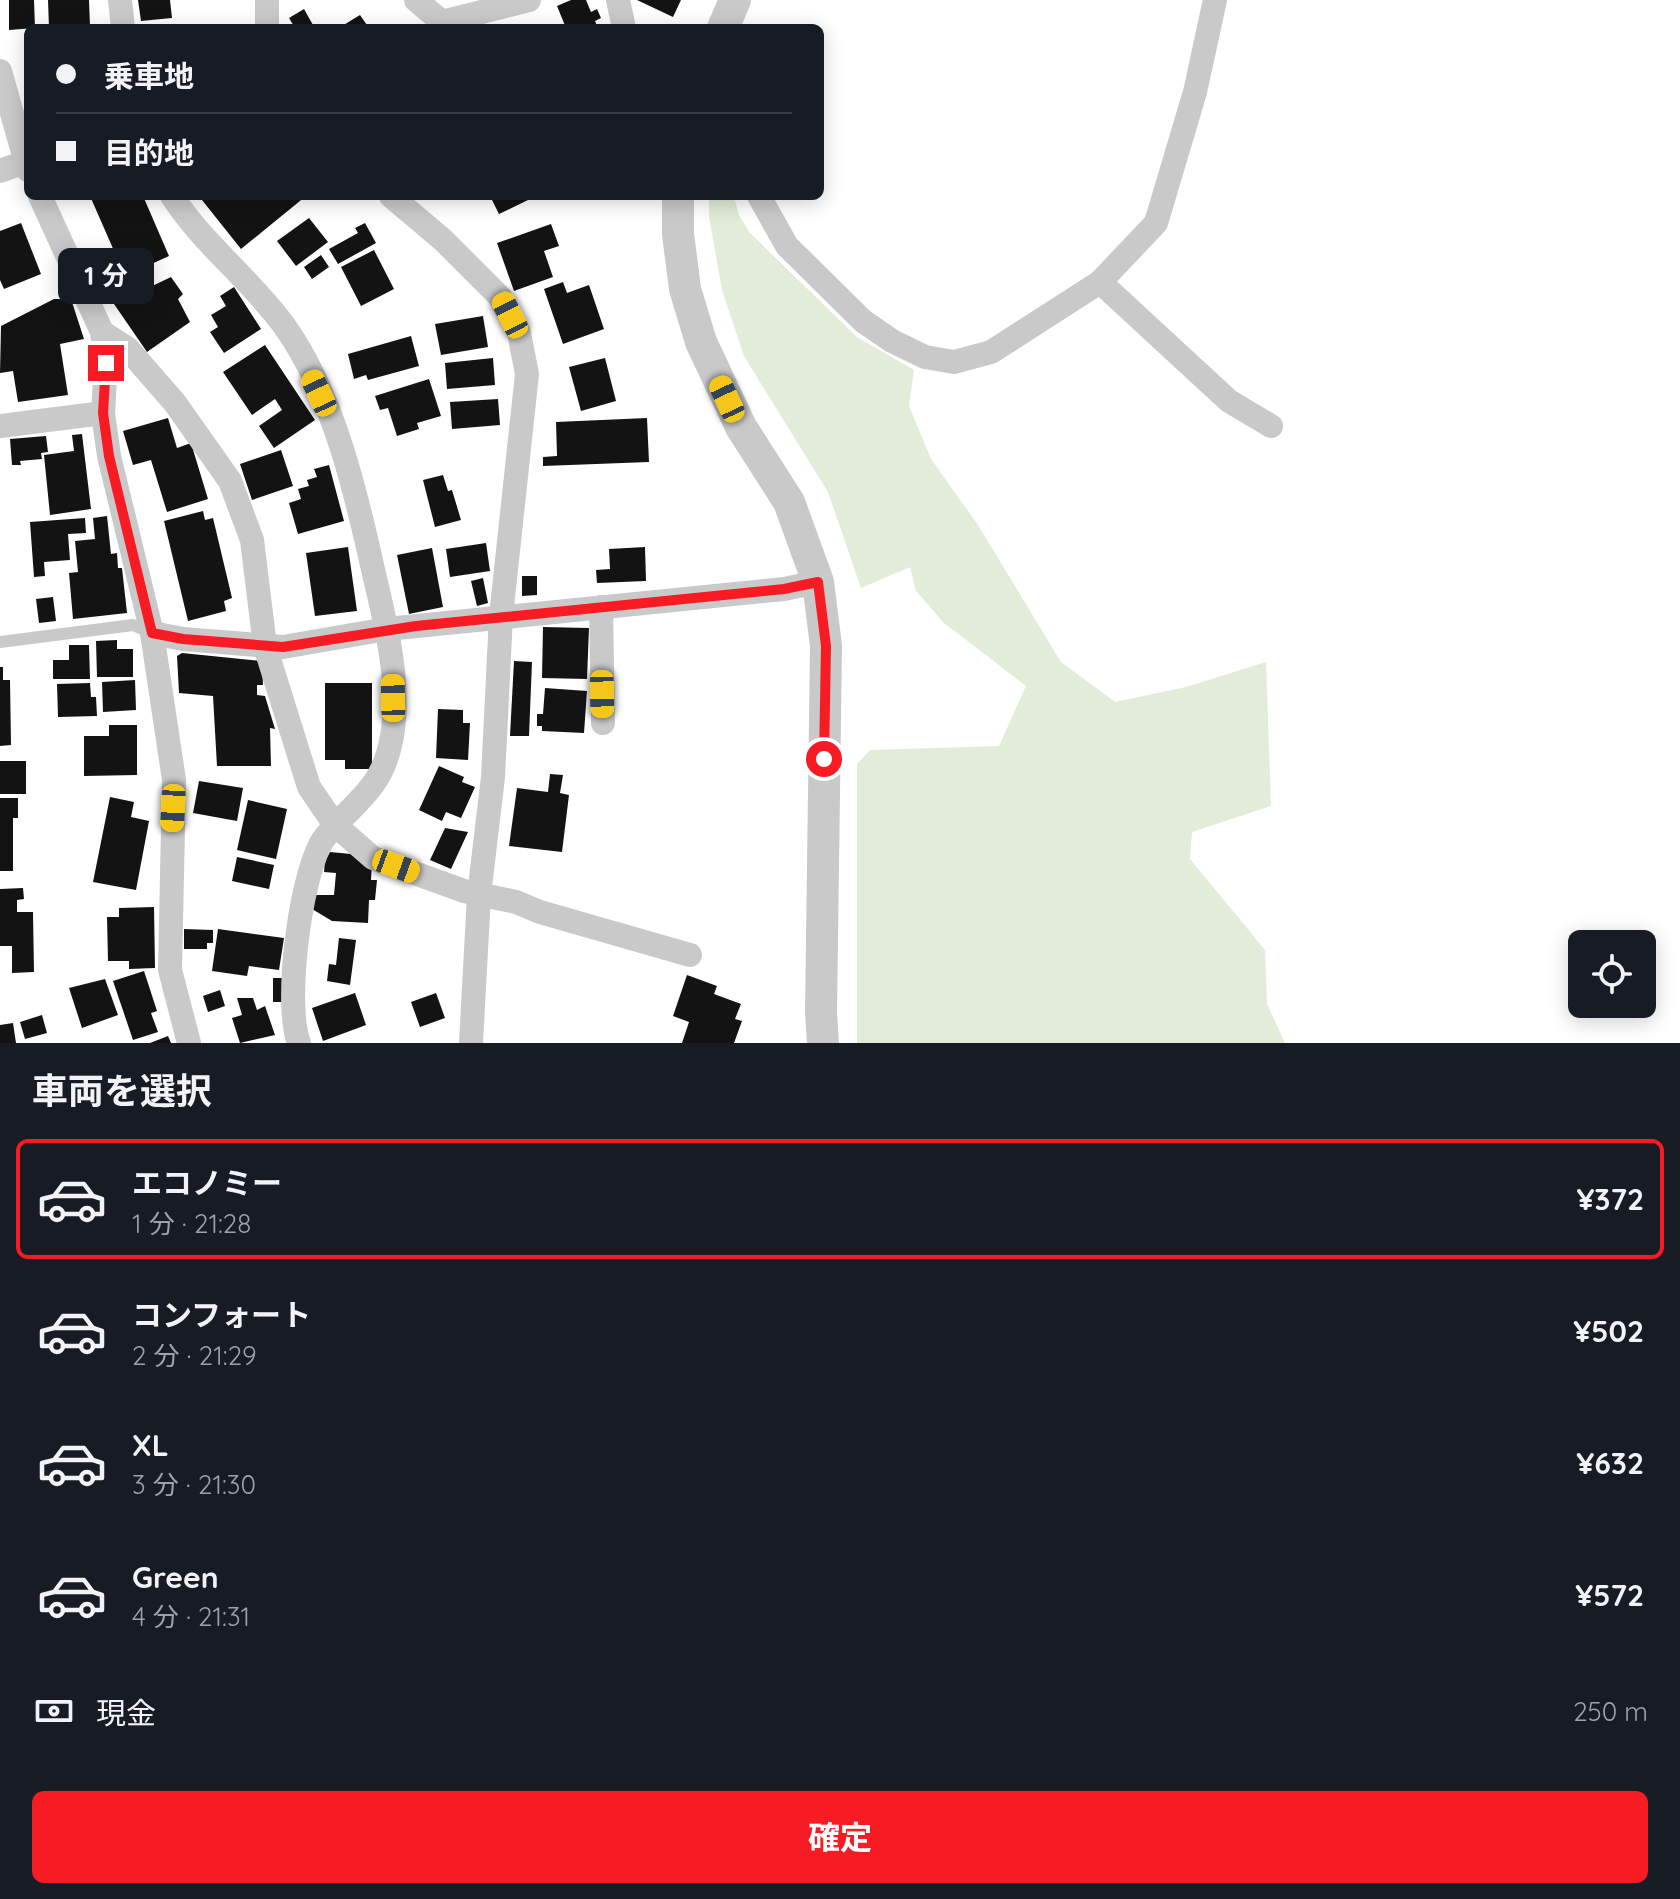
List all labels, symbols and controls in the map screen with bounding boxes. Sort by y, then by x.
text: 乗車地 [104,57,194,95]
text: 目的地 [104,134,194,172]
callout: 1 分 [58,247,154,303]
text: 1 分 [84,259,128,292]
car [488,288,532,342]
route end [88,345,124,381]
car [298,366,340,420]
car [706,372,748,426]
car [590,670,614,718]
car [381,674,405,722]
route start [806,741,842,777]
car [160,783,186,833]
car [369,847,423,885]
map controls [1568,930,1656,1018]
button: locate [1568,930,1656,1018]
text: 車両を選択 [32,1068,212,1113]
icon: car [36,1163,108,1235]
text: エコノミー [132,1164,282,1202]
text: ¥372 [1576,1180,1644,1218]
text: 1 分 · 21:28 [132,1207,251,1240]
icon: car [36,1295,108,1367]
text: コンフォート [132,1296,311,1334]
text: ¥502 [1573,1312,1644,1350]
text: 2 分 · 21:29 [132,1339,257,1372]
text: XL [132,1426,169,1464]
icon: car [36,1427,108,1499]
text: ¥632 [1576,1444,1644,1482]
text: 3 分 · 21:30 [132,1468,256,1501]
text: Green [132,1558,219,1596]
icon: car [36,1559,108,1631]
text: ¥572 [1575,1576,1644,1614]
text: 4 分 · 21:31 [132,1600,250,1633]
icon: cash [32,1689,76,1733]
text: 現金 [96,1694,156,1732]
text: 250 m [1573,1695,1648,1728]
button: 確定 [32,1791,1648,1883]

